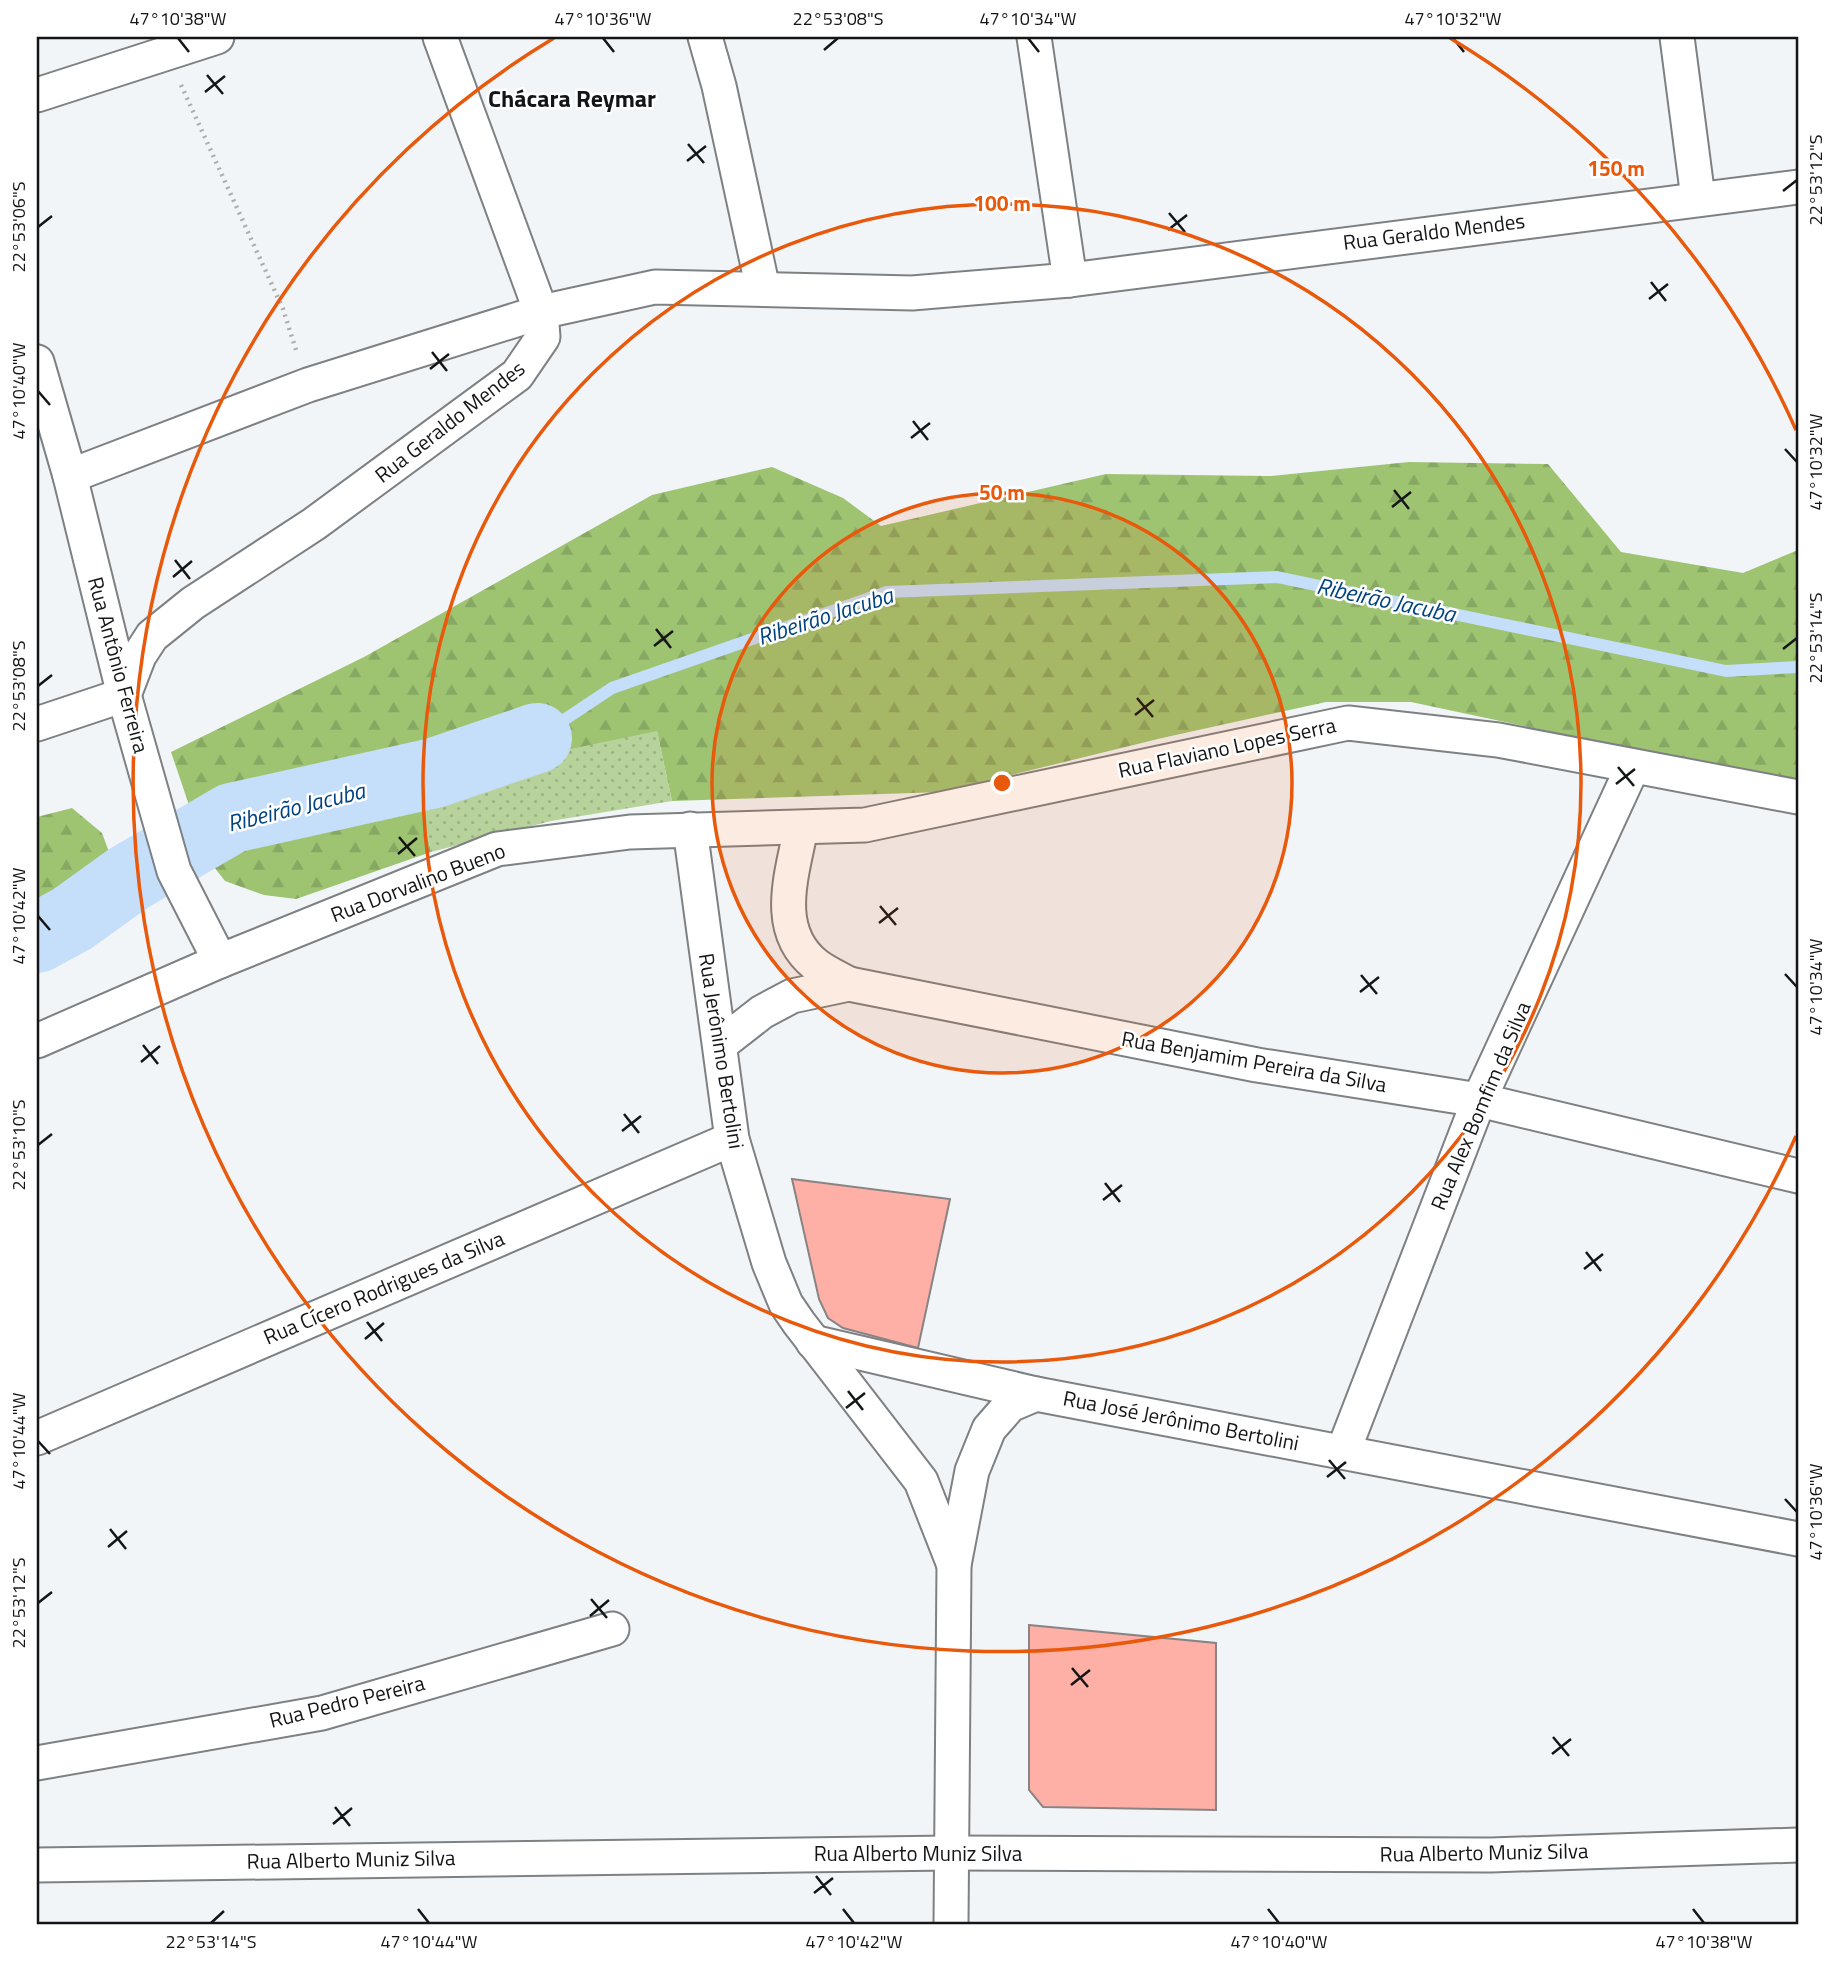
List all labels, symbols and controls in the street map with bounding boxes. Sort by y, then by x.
text: 47°10'38"W [130,5,227,32]
text: 47°10'36"W [555,5,652,32]
text: 22°53'08"S [793,5,883,32]
text: 47°10'34"W [980,5,1077,32]
text: 47°10'32"W [1405,5,1502,32]
district label: Chácara Reymar [488,80,656,116]
text: 22°53'12"S [1802,135,1829,225]
text: 150 m [1587,152,1645,184]
text: 22°53'06"S [5,182,32,272]
text: 100 m [973,187,1031,219]
street label: Rua Geraldo Mendes [1341,204,1527,258]
text: 47°10'40"W [5,342,32,439]
street label: Rua Geraldo Mendes [367,352,531,490]
text: 47°10'32"W [1802,413,1829,510]
text: 50 m [979,476,1025,508]
water label: Ribeirão Jacuba [1314,568,1460,632]
street label: Rua Antônio Ferreira [80,573,158,757]
water label: Ribeirão Jacuba [753,577,899,654]
text: 22°53'14"S [1802,593,1829,683]
text: 22°53'08"S [5,641,32,731]
street label: Rua Flaviano Lopes Serra [1115,708,1339,786]
centre of rings [990,771,1014,795]
water label: Ribeirão Jacuba [223,772,370,841]
street label: Rua Dorvalino Bueno [326,834,510,930]
text: 47°10'42"W [5,867,32,964]
text: 47°10'34"W [1802,938,1829,1035]
street label: Rua Jerônimo Bertolini [691,951,753,1151]
street label: Rua Alex Bomfim da Silva [1422,996,1539,1215]
street label: Rua Benjamim Pereira da Silva [1119,1022,1390,1100]
text: 22°53'10"S [5,1100,32,1190]
street label: Rua Cícero Rodrigues da Silva [258,1222,509,1352]
street label: Rua José Jerônimo Bertolini [1061,1381,1302,1459]
text: 47°10'44"W [5,1392,32,1489]
text: 47°10'36"W [1802,1463,1829,1560]
text: 22°53'12"S [5,1558,32,1648]
street label: Rua Pedro Pereira [266,1666,428,1736]
street label: Rua Alberto Muniz Silva [1379,1834,1589,1870]
street label: Rua Alberto Muniz Silva [814,1837,1023,1869]
street label: Rua Alberto Muniz Silva [246,1841,456,1877]
text: 22°53'14"S [166,1928,256,1955]
text: 47°10'44"W [381,1928,478,1955]
text: 47°10'42"W [806,1928,903,1955]
text: 47°10'40"W [1231,1928,1328,1955]
text: 47°10'38"W [1656,1928,1753,1955]

